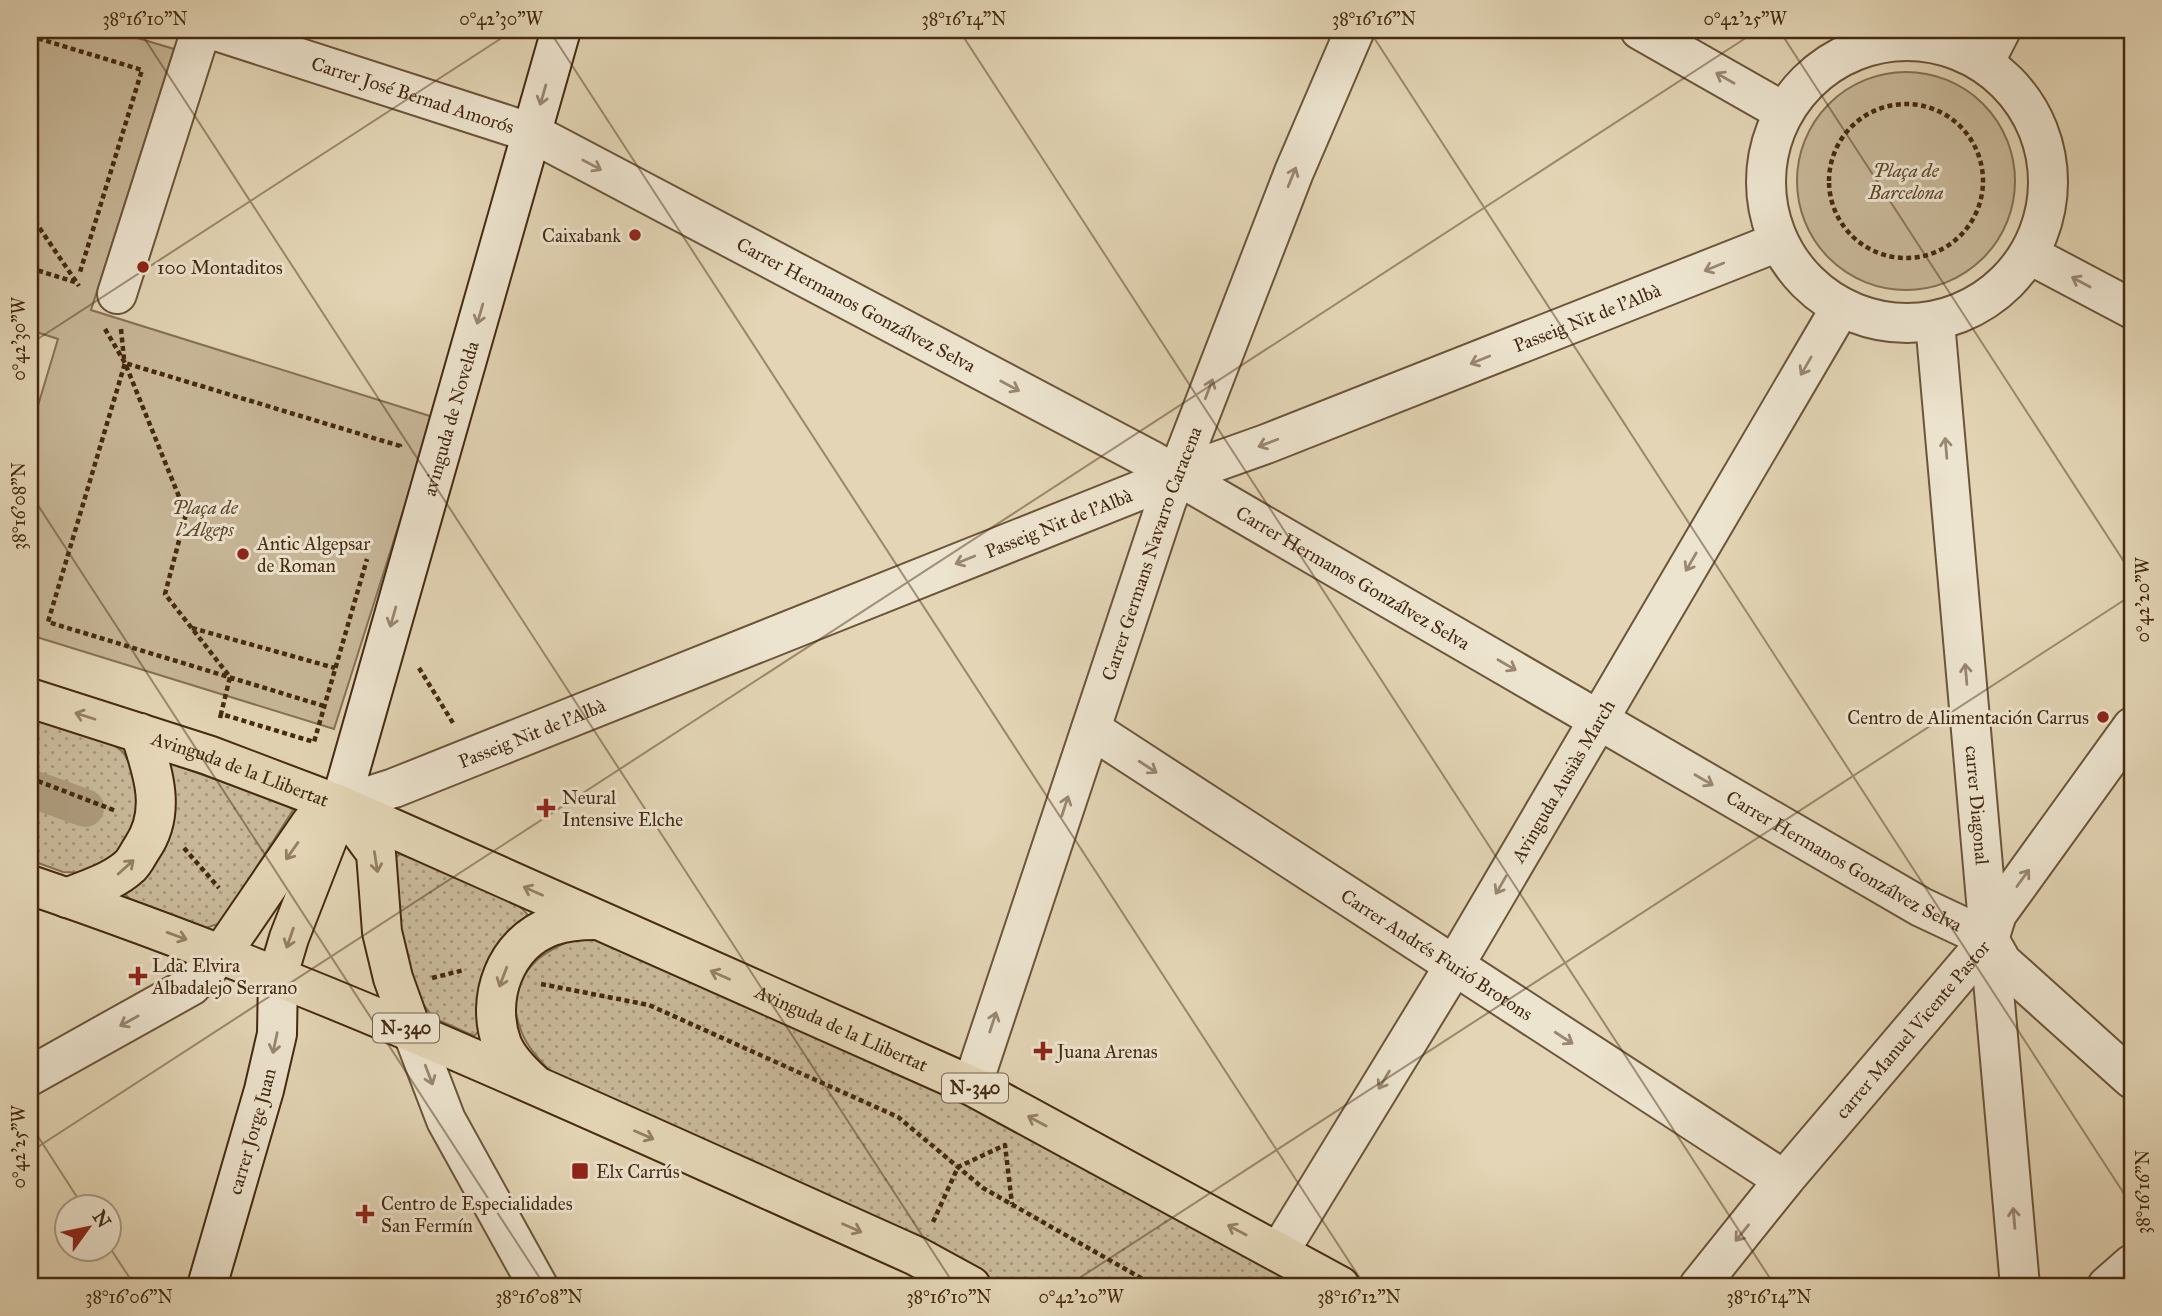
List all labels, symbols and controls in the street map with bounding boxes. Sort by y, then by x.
text: 38°16'10"N [102,8,188,30]
text: 0°42'30"W [459,8,544,30]
text: 38°16'14"N [922,8,1006,30]
text: 38°16'16"N [1332,8,1416,30]
text: 0°42'25"W [1704,8,1787,30]
street label: Carrer José Bernad Amorós [309,51,517,138]
one-way arrow [1715,71,1736,84]
one-way arrow [536,84,549,106]
one-way arrow [582,159,602,173]
park label: Plaça de Barcelona [1868,159,1944,204]
one-way arrow [1287,167,1300,189]
place label: Caixabank [542,224,621,247]
marker: Caixabank [627,227,643,243]
street label: Carrer Hermanos Gonzálvez Selva [733,232,980,377]
place label: 100 Montaditos [157,256,283,279]
marker: 100 Montaditos [135,259,151,275]
one-way arrow [1704,261,1726,274]
one-way arrow [2071,275,2092,288]
street label: Passeig Nit de l'Albà [1510,278,1665,357]
text: 0°42'30"W [8,296,30,381]
one-way arrow [473,303,486,325]
street label: avinguda de Novelda [417,337,483,498]
one-way arrow [1470,354,1491,367]
one-way arrow [1799,355,1813,375]
one-way arrow [1000,379,1020,393]
one-way arrow [1204,379,1217,400]
street label: Carrer Germans Navarro Caracena [1096,422,1206,683]
one-way arrow [1939,437,1952,460]
one-way arrow [1258,438,1280,451]
text: 38°16'08"N [8,462,30,550]
street label: Passeig Nit de l'Albà [982,483,1136,563]
park label: Plaça de l'Algeps [172,496,239,542]
street label: Carrer Hermanos Gonzálvez Selva [1232,501,1475,655]
place label: Antic Algepsar de Roman [256,532,371,577]
marker: Antic Algepsar de Roman [235,546,251,562]
one-way arrow [1684,551,1698,571]
one-way arrow [954,555,976,568]
text: 0°42'20"W [2132,556,2154,643]
one-way arrow [385,606,398,628]
one-way arrow [1497,659,1517,673]
one-way arrow [1959,664,1972,686]
street label: Passeig Nit de l'Albà [455,693,610,773]
street label: Avinguda Ausiàs March [1505,695,1620,867]
place label: Centro de Alimentación Carrus [1847,706,2089,729]
one-way arrow [74,708,96,721]
marker: Centro de Alimentación Carrus [2095,709,2111,725]
street label: Avinguda de la Llibertat [148,726,332,811]
street label: carrer Diagonal [1961,745,1994,867]
one-way arrow [1138,759,1157,774]
one-way arrow [1693,774,1714,787]
street label: Carrer Hermanos Gonzálvez Selva [1722,785,1966,936]
place label: Neural Intensive Elche [562,786,683,831]
one-way arrow [1059,795,1072,817]
marker: Neural Intensive Elche [536,798,556,818]
one-way arrow [285,841,299,860]
one-way arrow [370,850,383,873]
one-way arrow [117,859,135,875]
one-way arrow [2016,869,2030,888]
one-way arrow [1494,875,1508,895]
street label: Carrer Andrés Furió Brotons [1337,883,1537,1025]
one-way arrow [523,884,544,897]
one-way arrow [283,926,295,948]
one-way arrow [166,931,188,944]
street label: carrer Manuel Vicente Pastor [1830,935,1995,1123]
place label: Lda. Elvira Albadalejo Serrano [151,954,298,999]
one-way arrow [496,965,509,987]
marker: Lda. Elvira Albadalejo Serrano [130,968,146,984]
one-way arrow [709,968,731,981]
street label: Avinguda de la Llibertat [751,979,932,1077]
one-way arrow [988,1011,1000,1033]
one-way arrow [119,1014,139,1028]
road number: N-340 [373,1014,439,1042]
one-way arrow [267,1031,281,1054]
one-way arrow [1554,1031,1574,1045]
place label: Juana Arenas [1055,1040,1158,1064]
marker: Juana Arenas [1035,1043,1051,1059]
one-way arrow [424,1064,436,1086]
street label: carrer Jorge Juan [223,1066,280,1197]
one-way arrow [1377,1070,1392,1089]
road number: N-340 [942,1073,1008,1102]
text: 0°42'25"W [8,1105,30,1188]
one-way arrow [1027,1114,1048,1127]
one-way arrow [633,1129,654,1142]
text: 38°16'16"N [2132,1150,2154,1234]
place label: Elx Carrús [596,1160,680,1183]
marker: Elx Carrús [570,1161,590,1181]
place label: Centro de Especialidades San Fermín [381,1192,573,1237]
north arrow [52,1194,122,1264]
marker: Centro de Especialidades San Fermín [355,1204,375,1224]
text: N [88,1206,116,1232]
one-way arrow [2007,1207,2020,1230]
one-way arrow [841,1222,862,1235]
one-way arrow [1227,1222,1248,1236]
one-way arrow [1734,1224,1749,1242]
text: 38°16'06"N [85,1286,173,1308]
text: 38°16'08"N [495,1286,583,1308]
text: 38°16'10"N [906,1286,992,1308]
text: 0°42'20"W [1038,1286,1125,1308]
text: 38°16'12"N [1317,1286,1401,1308]
text: 38°16'14"N [1727,1286,1811,1308]

